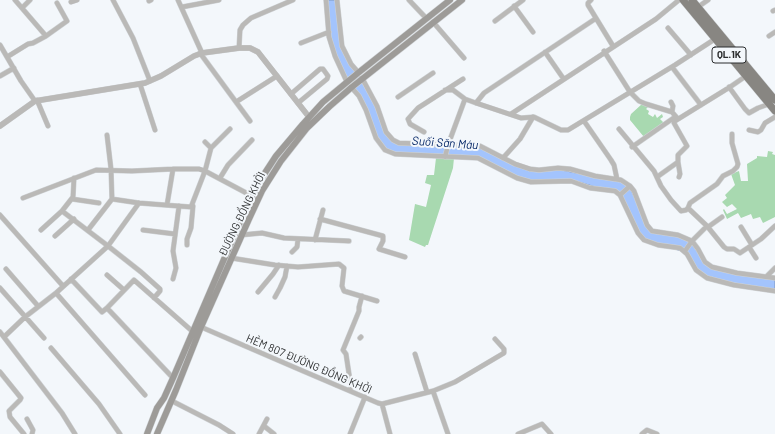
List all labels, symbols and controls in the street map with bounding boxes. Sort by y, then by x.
road number: QL.1K [712,47,746,63]
water label: Suối Săn Máu [411,134,479,152]
street label: ĐƯỜNG ĐỒNG KHỞI [216,170,268,258]
street label: HẺM 807 ĐƯỜNG ĐỒNG KHỞI [244,331,374,397]

